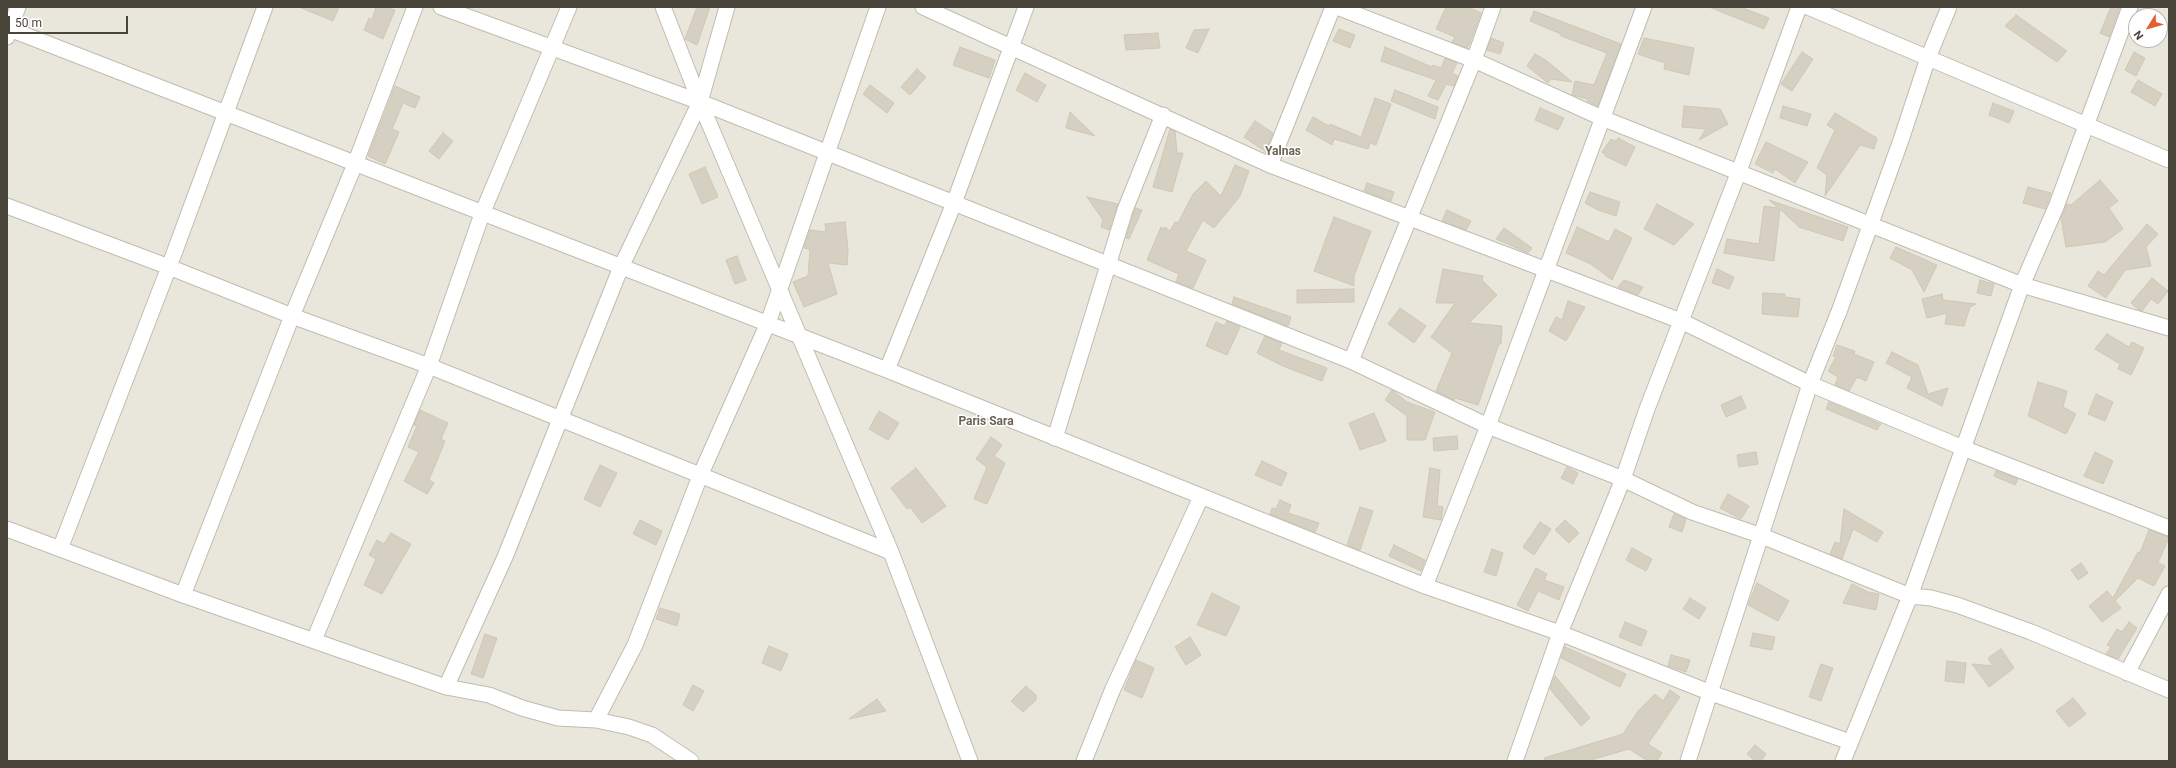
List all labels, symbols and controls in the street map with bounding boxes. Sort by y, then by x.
scale bar [10,8,130,34]
north arrow [2128,8,2168,48]
text: 50 m [15,16,42,30]
text: N [2131,28,2146,42]
district label: Yalnas [1265,145,1301,159]
district label: Paris Sara [958,415,1014,429]

